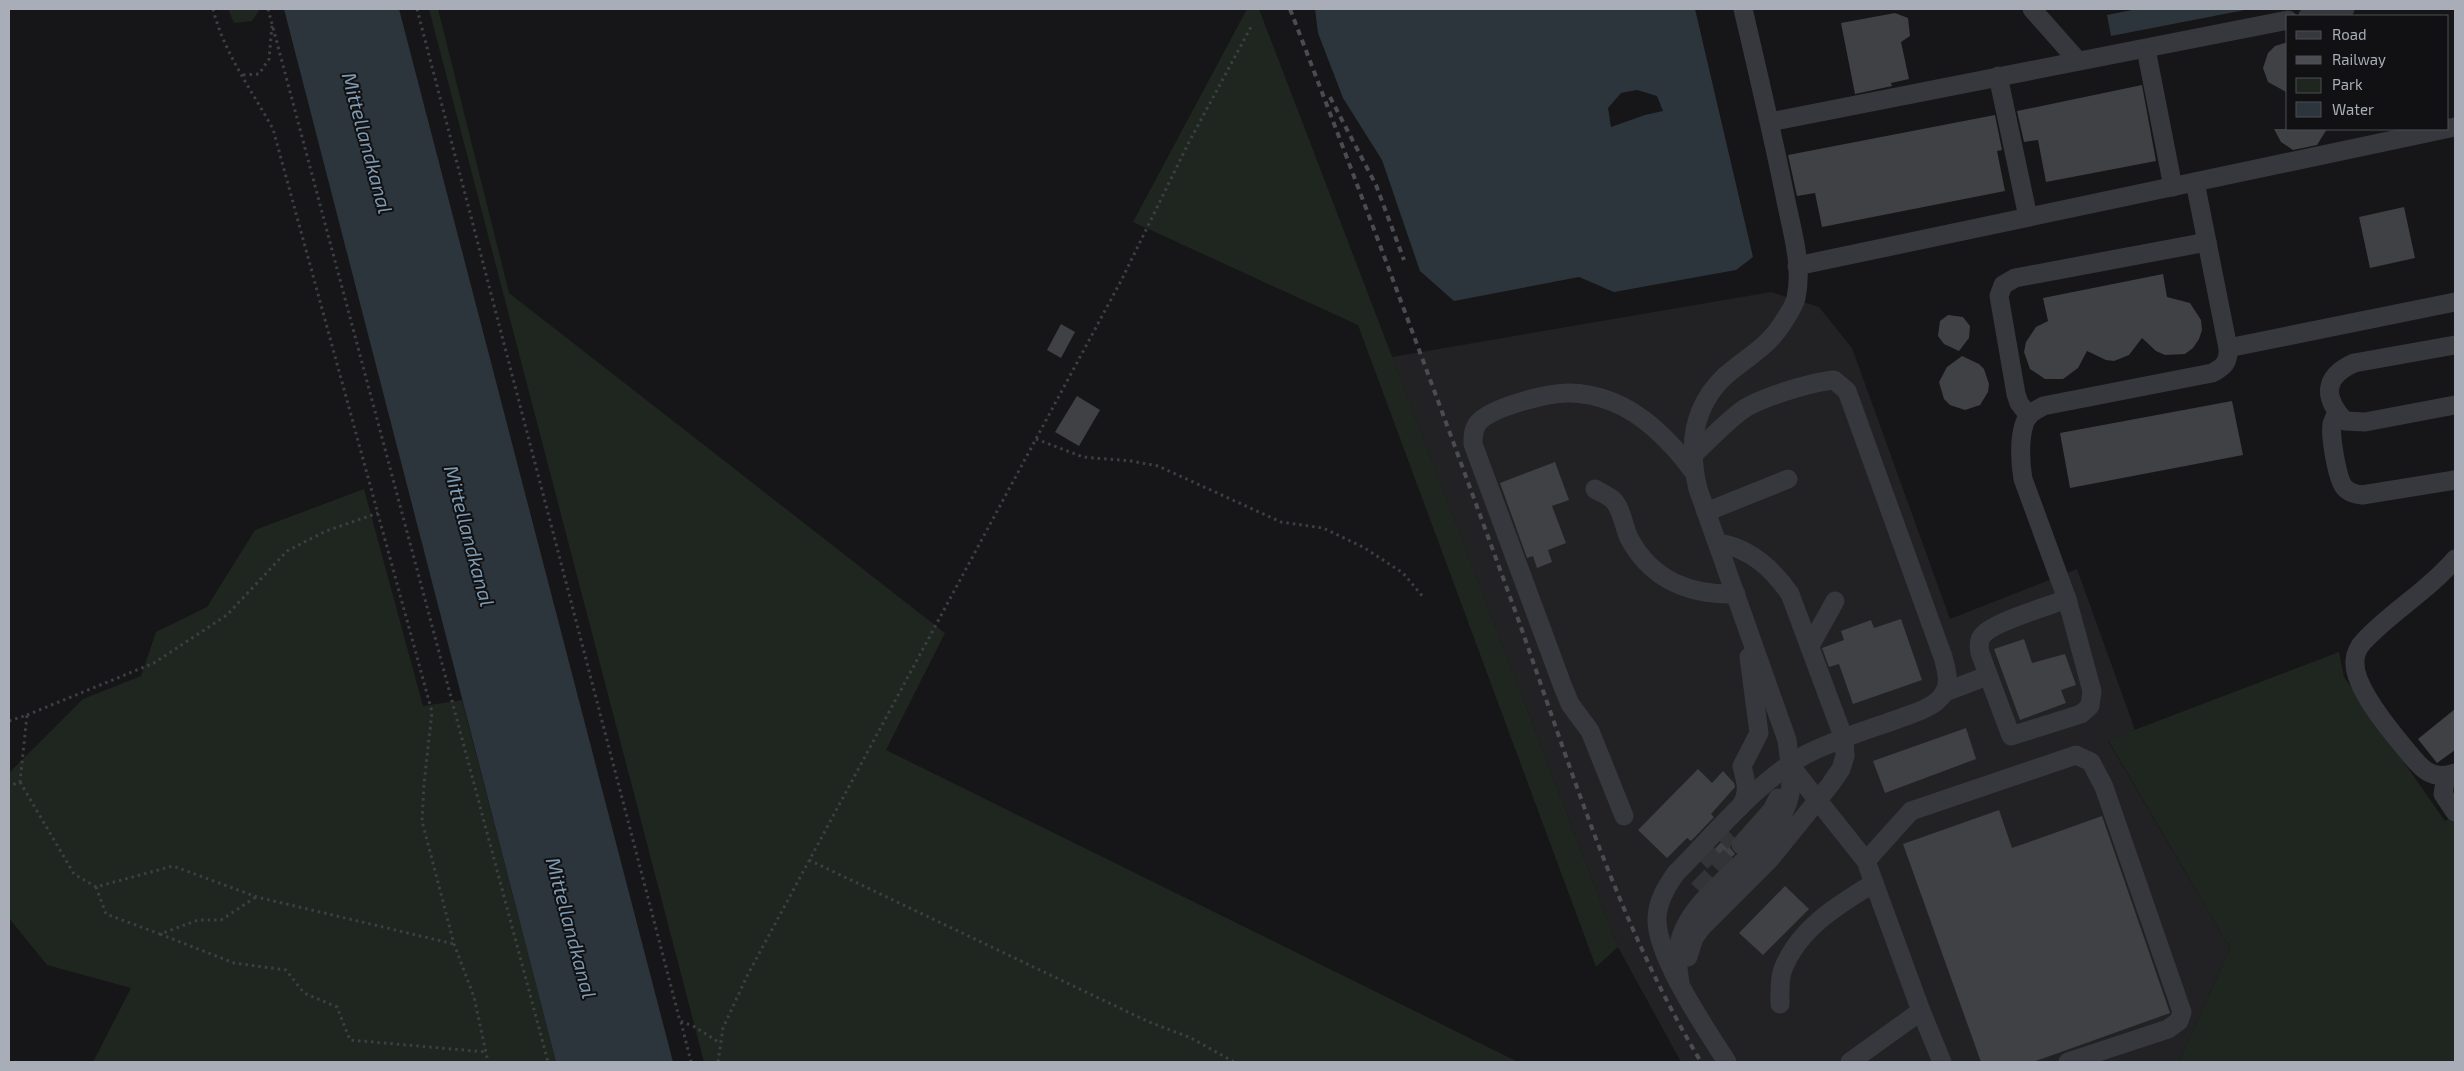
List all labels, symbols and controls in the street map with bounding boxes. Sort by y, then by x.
legend [2286,15,2449,130]
text: Road [2332,25,2367,43]
text: Railway [2332,50,2386,68]
water label: Mittellandkanal [338,70,398,216]
text: Park [2332,75,2363,93]
text: Water [2332,100,2374,118]
water label: Mittellandkanal [440,463,500,609]
water label: Mittellandkanal [542,855,602,1001]

